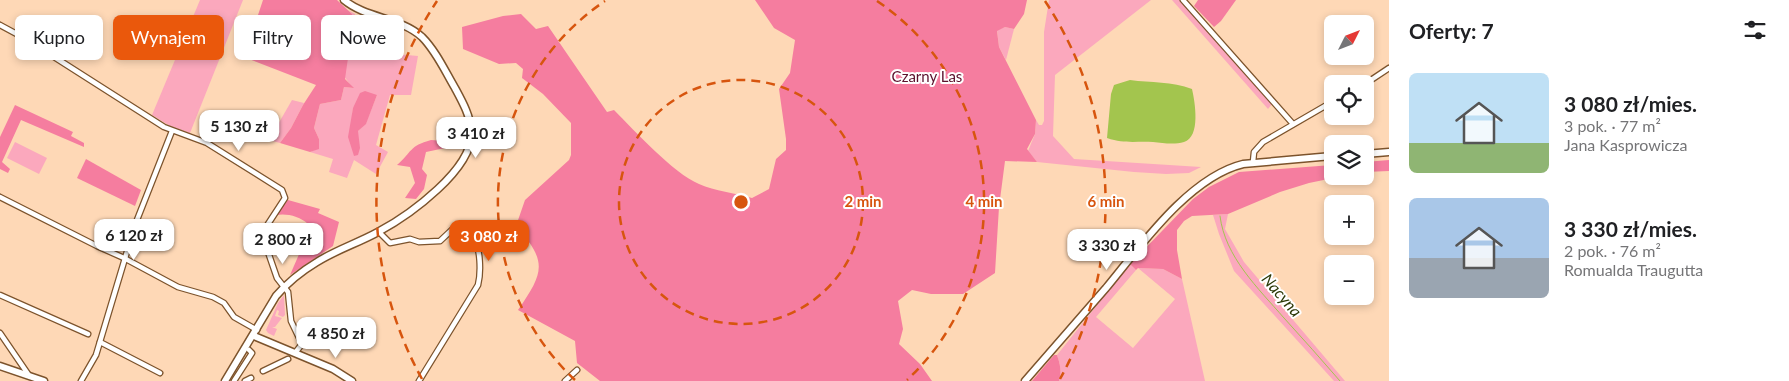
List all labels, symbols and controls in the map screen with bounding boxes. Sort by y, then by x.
chip: Kupno [15,15,103,60]
chip: Wynajem [113,15,224,60]
chip: Filtry [234,15,311,60]
chip: Nowe [321,15,404,60]
north arrow [1324,15,1374,65]
map controls [1324,15,1374,305]
icon: filters [1741,16,1769,44]
text: Oferty: 7 [1409,18,1494,43]
park label: Czarny Las [892,67,962,85]
button: locate [1324,75,1374,125]
text: 3 080 zł/mies. [1564,91,1697,116]
icon: home [1449,93,1509,153]
pin: 5 130 zł [187,110,291,152]
text: 5 130 zł [210,116,268,135]
pin: 3 410 zł [424,116,528,159]
text: 3 pok. · 77 m² [1564,116,1661,135]
text: 3 410 zł [447,123,505,142]
button: layers [1324,135,1374,185]
text: Jana Kasprowicza [1564,135,1687,154]
text: 2 min [844,192,882,210]
text: 4 min [965,192,1003,210]
text: 6 min [1087,192,1125,210]
centre of rings [732,193,750,211]
button: + [1324,195,1374,245]
text: 3 330 zł/mies. [1564,216,1697,241]
pin: 6 120 zł [82,218,186,261]
icon: home [1449,218,1509,278]
pin: 3 080 zł [437,220,541,262]
pin: 2 800 zł [231,222,335,265]
text: 6 120 zł [105,225,163,244]
text: 3 080 zł [460,226,518,245]
pin: 3 330 zł [1055,228,1159,271]
text: 2 800 zł [254,229,312,248]
text: 3 330 zł [1078,235,1136,254]
text: 2 pok. · 76 m² [1564,241,1661,260]
button: − [1324,255,1374,305]
text: Romualda Traugutta [1564,260,1703,279]
water label: Nacyna [1259,269,1306,320]
pin: 4 850 zł [284,316,388,359]
text: 4 850 zł [307,323,365,342]

